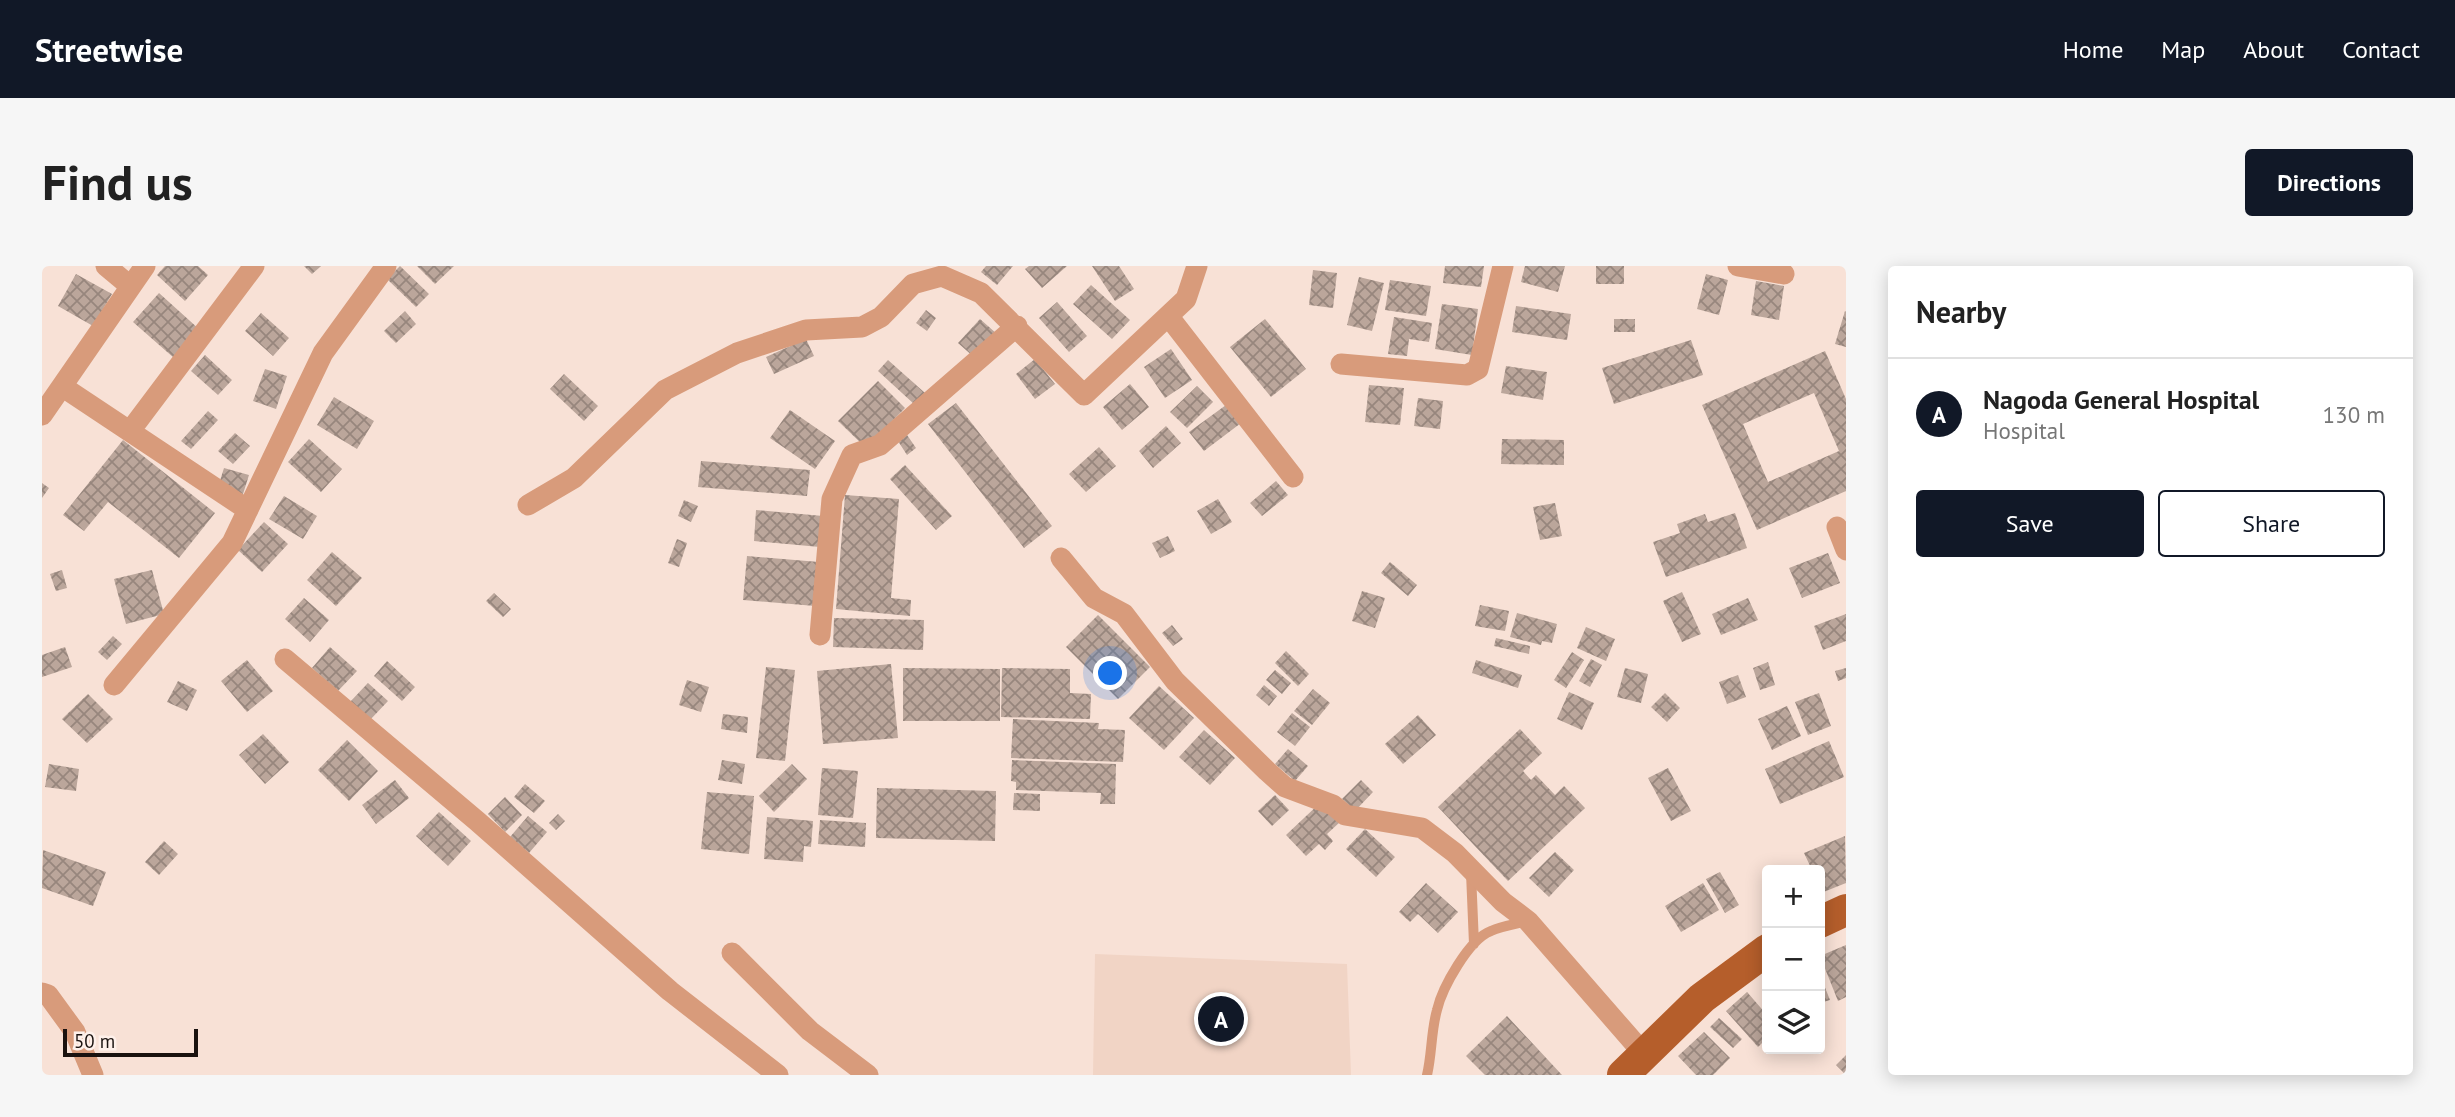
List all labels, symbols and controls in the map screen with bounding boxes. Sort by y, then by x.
text: Streetwise [35,28,183,71]
text: Home [2063,34,2123,65]
text: Map [2161,34,2205,65]
text: About [2243,34,2304,65]
text: Contact [2342,34,2420,65]
button: Directions [2245,149,2413,216]
text: Find us [42,150,193,214]
text: Nearby [1916,292,2006,331]
text: Nagoda General Hospital [1983,383,2259,416]
text: A [1932,400,1946,429]
text: 130 m [2323,400,2385,429]
text: Hospital [1983,416,2065,445]
button: Save [1916,490,2144,557]
button: Share [2158,490,2385,557]
your location [1093,656,1127,690]
map controls [1762,865,1825,1054]
button: + [1762,865,1825,928]
button: − [1762,928,1825,991]
button: layers [1762,991,1825,1054]
pin: A [1198,993,1244,1045]
scale bar [63,1026,198,1058]
text: 50 m [74,1029,115,1053]

